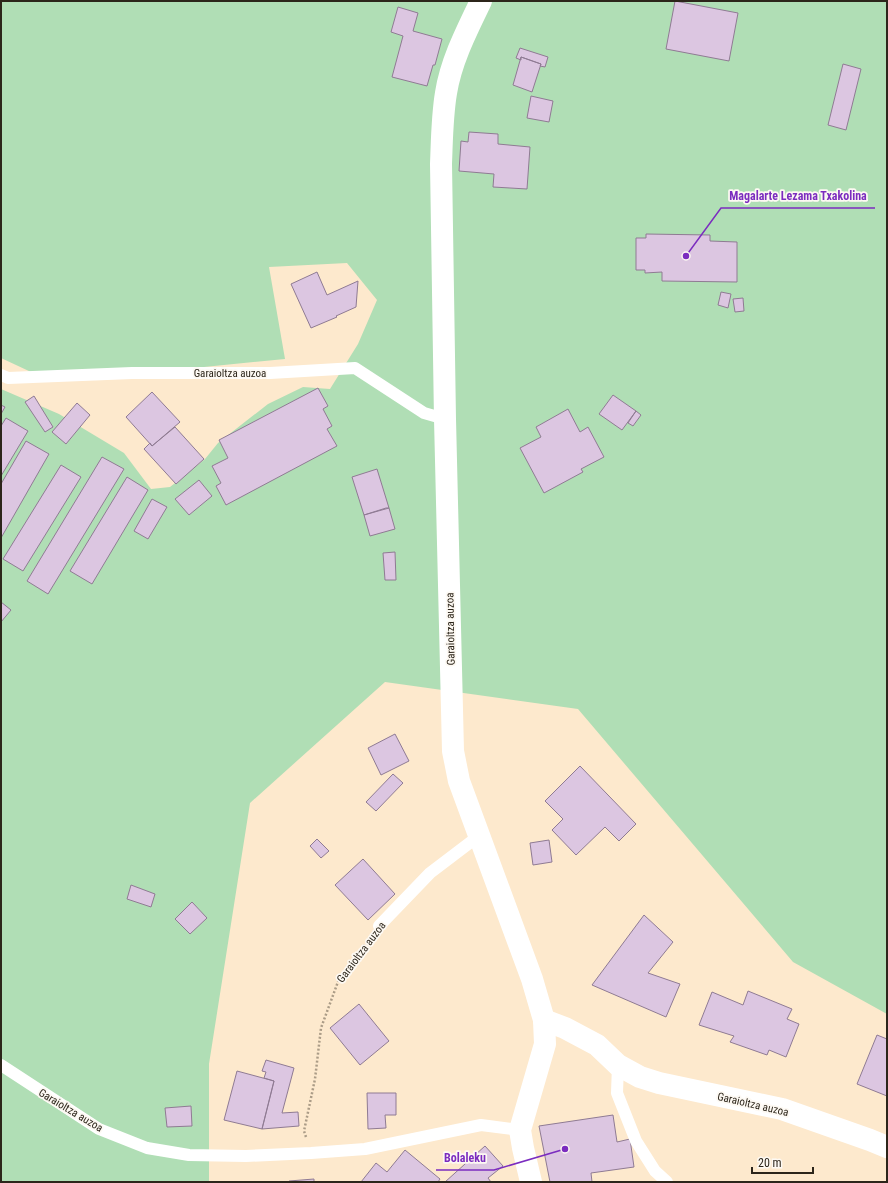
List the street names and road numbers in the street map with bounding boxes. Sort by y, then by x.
street label: Garaioltza auzoa [194,367,266,380]
street label: Garaioltza auzoa [443,593,458,665]
street label: Garaioltza auzoa [334,919,388,985]
street label: Garaioltza auzoa [36,1086,105,1135]
street label: Garaioltza auzoa [716,1090,790,1119]

